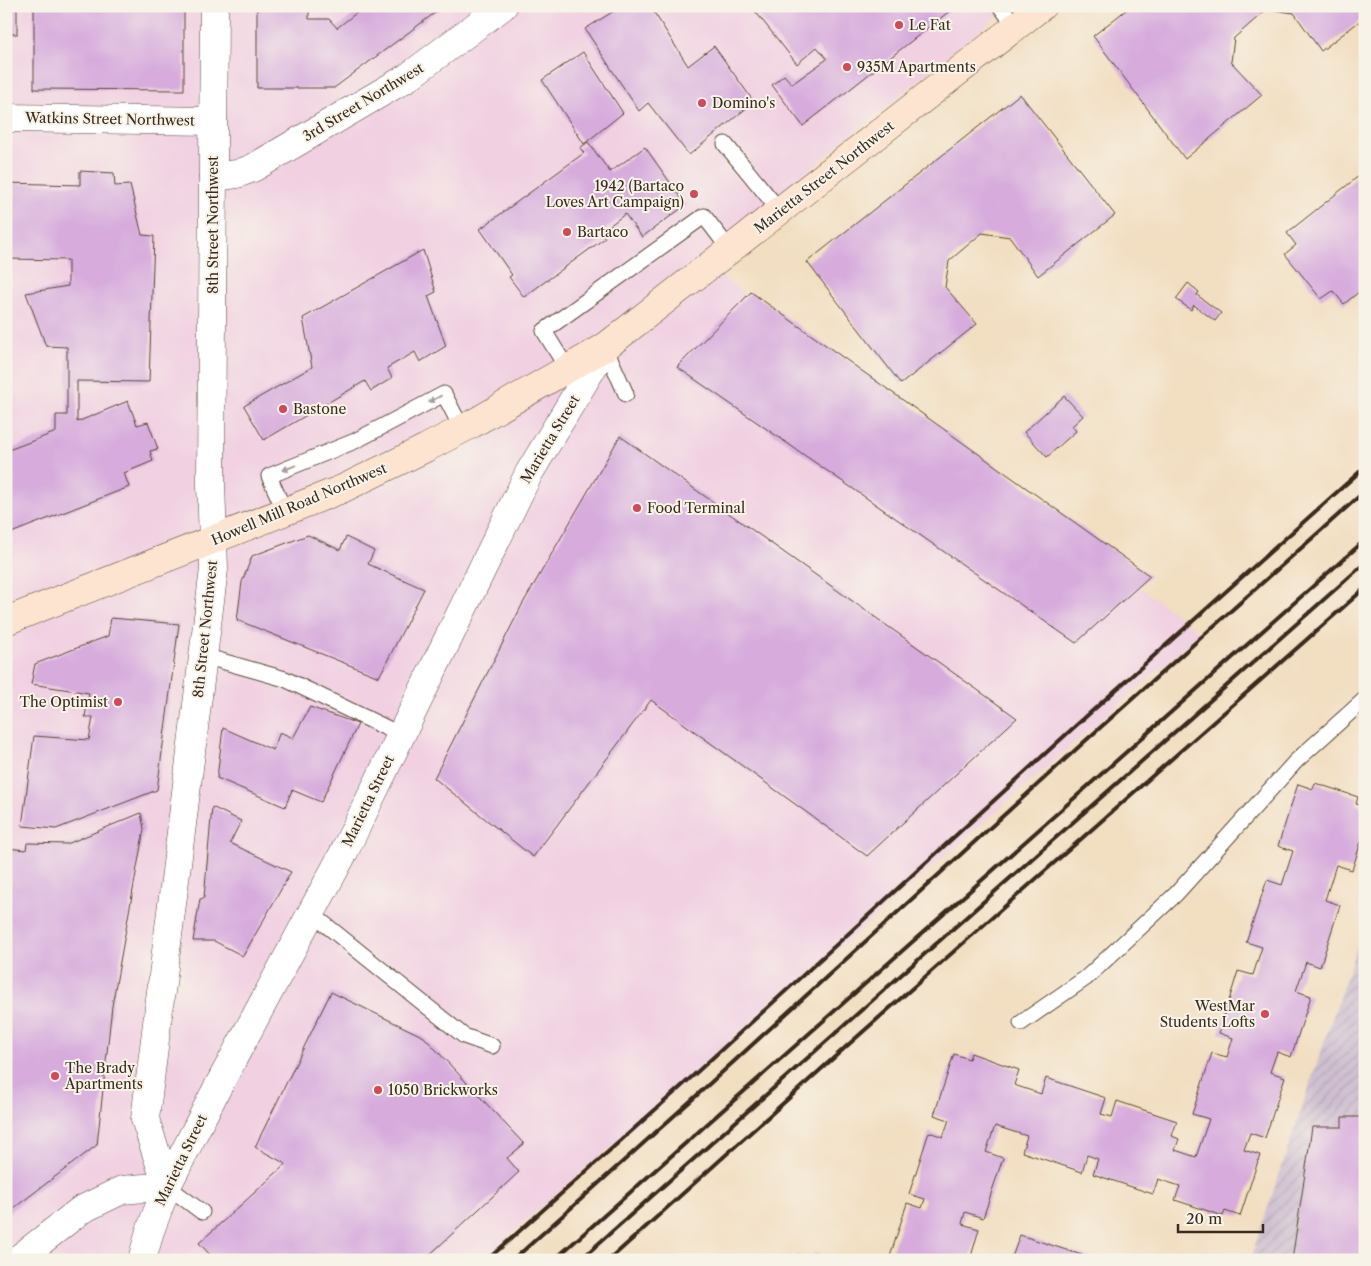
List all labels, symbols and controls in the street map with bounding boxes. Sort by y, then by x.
place label: Le Fat [909,16,951,34]
marker: Le Fat [893,19,905,31]
place label: 935M Apartments [857,58,976,76]
street label: 3rd Street Northwest [299,59,427,145]
marker: 935M Apartments [841,61,853,73]
place label: Domino's [712,94,775,112]
marker: Domino's [696,97,708,109]
street label: Watkins Street Northwest [24,109,195,129]
street label: Marietta Street Northwest [750,117,898,237]
street label: 8th Street Northwest [204,156,222,294]
place label: 1942 (Bartaco Loves Art Campaign) [546,177,684,211]
marker: 1942 (Bartaco Loves Art Campaign) [688,188,700,200]
place label: Bartaco [577,223,628,241]
marker: Bartaco [561,226,573,238]
street label: Marietta Street [517,391,583,486]
one-way arrow [428,395,443,403]
place label: Bastone [293,400,346,418]
marker: Bastone [277,403,289,415]
street label: Howell Mill Road Northwest [209,459,389,549]
one-way arrow [281,465,296,472]
place label: Food Terminal [647,499,745,517]
marker: Food Terminal [631,502,643,514]
street label: 8th Street Northwest [189,559,221,699]
place label: The Optimist [19,693,108,711]
marker: The Optimist [112,696,124,708]
street label: Marietta Street [338,752,398,850]
place label: WestMar Students Lofts [1160,997,1255,1031]
marker: WestMar Students Lofts [1259,1008,1271,1020]
place label: The Brady Apartments [64,1059,143,1093]
marker: The Brady Apartments [49,1070,61,1082]
place label: 1050 Brickworks [388,1081,498,1099]
marker: 1050 Brickworks [372,1084,384,1096]
street label: Marietta Street [151,1111,211,1209]
scale bar [1178,1201,1264,1233]
text: 20 m [1186,1209,1222,1228]

